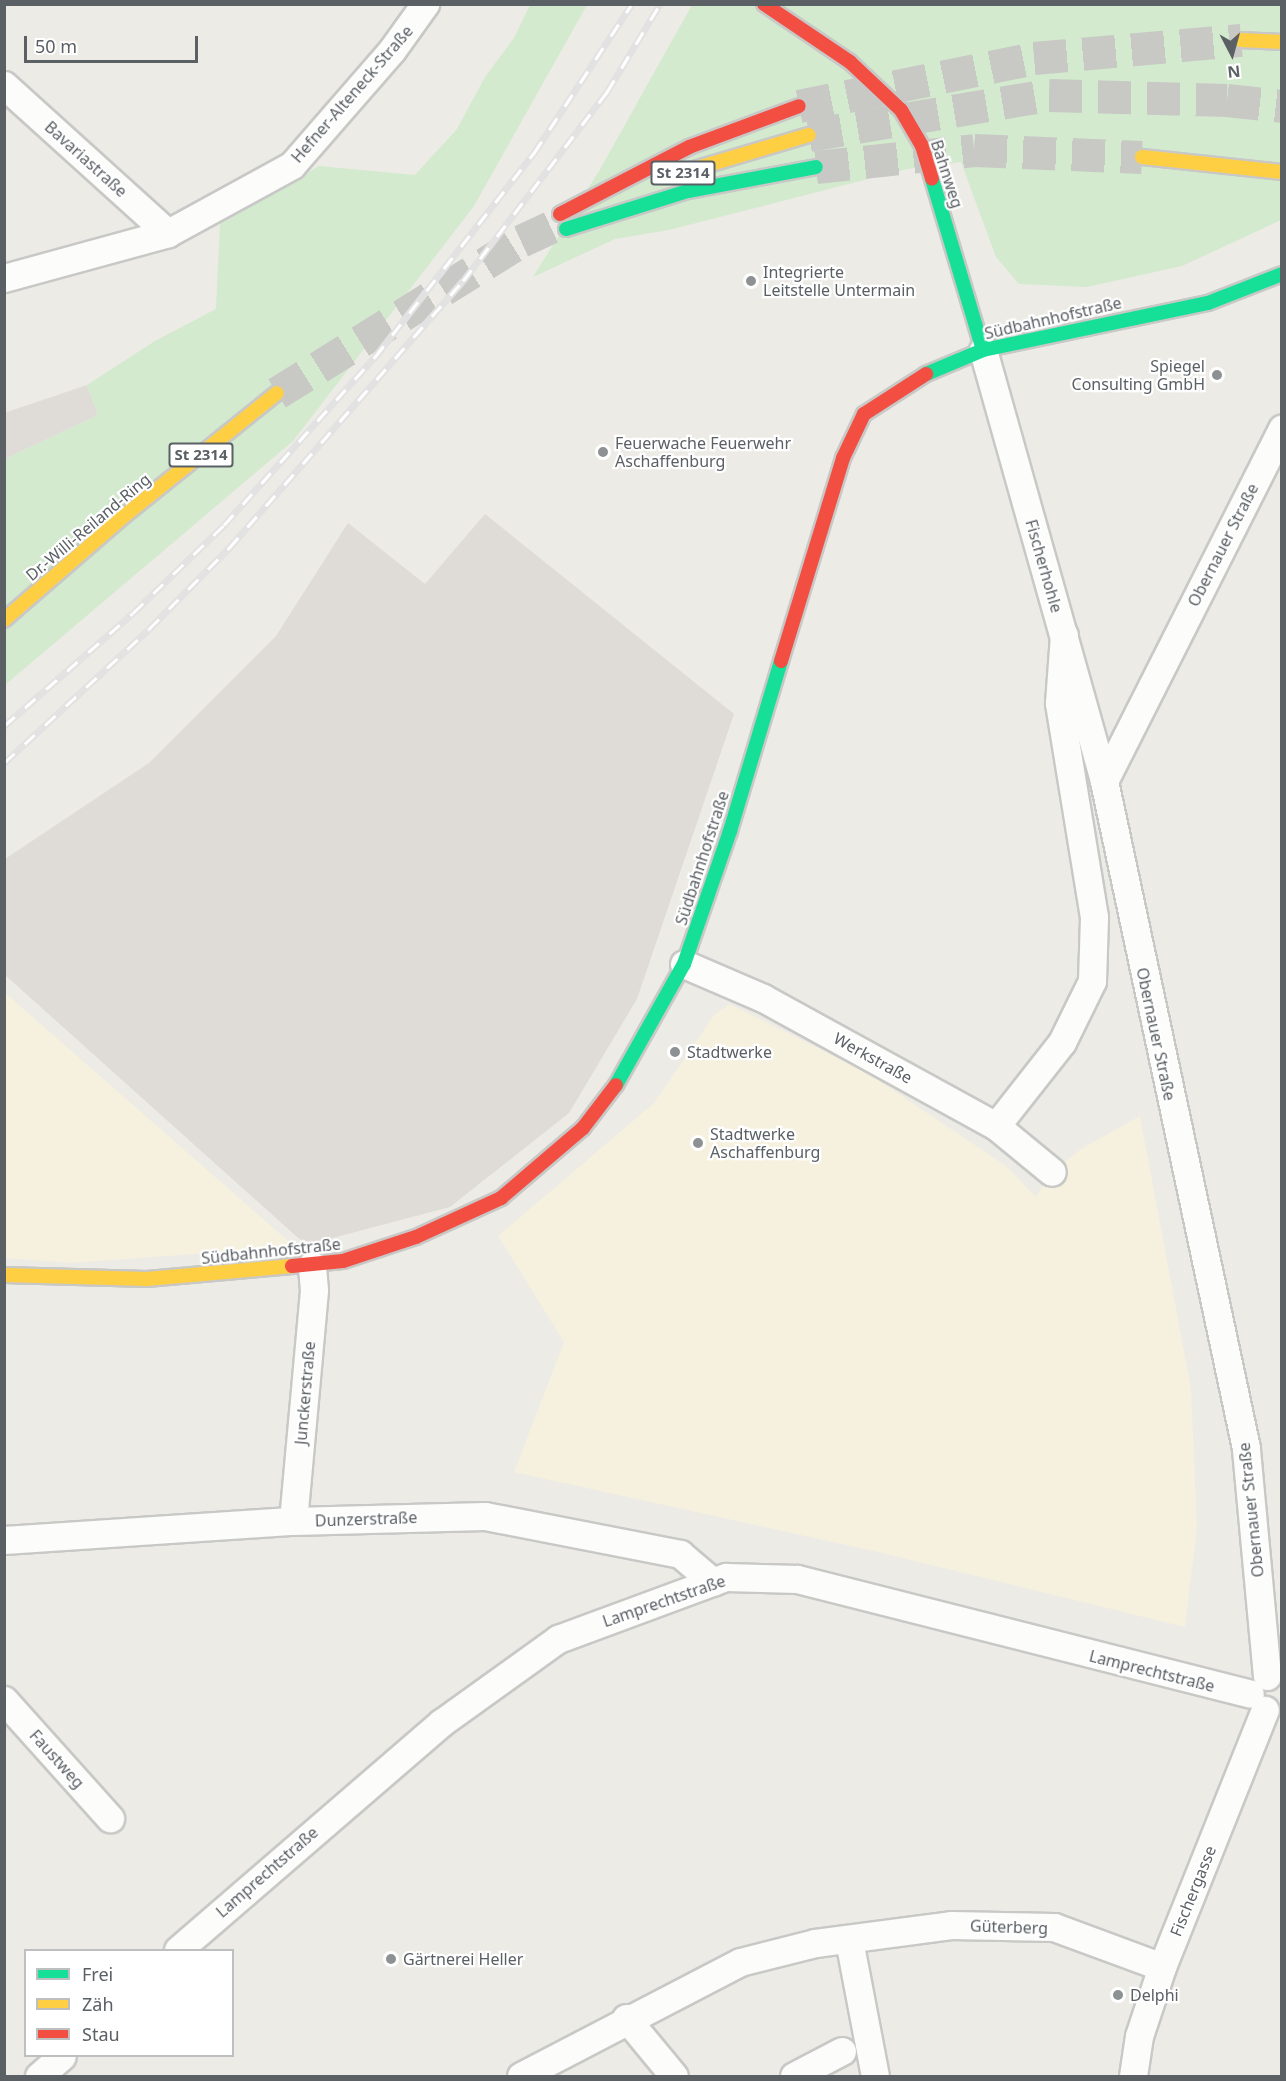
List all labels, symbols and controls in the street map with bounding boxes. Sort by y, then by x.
street label: Hefner-Alteneck-Straße [287,21,417,167]
scale bar [27,24,201,62]
north arrow [1202,24,1262,84]
text: 50 m [35,34,77,58]
text: N [1226,60,1242,84]
street label: Bavariastraße [41,117,131,201]
street label: Bahnweg [927,137,967,211]
road number: St 2314 [650,161,716,185]
place label: Integrierte Leitstelle Untermain [763,262,915,300]
marker: Integrierte Leitstelle Untermain [744,274,758,288]
street label: Südbahnhofstraße [983,293,1123,343]
place label: Spiegel Consulting GmbH [1072,356,1205,394]
marker: Spiegel Consulting GmbH [1210,368,1224,382]
place label: Feuerwache Feuerwehr Aschaffenburg [615,433,791,471]
road number: St 2314 [168,443,234,467]
marker: Feuerwache Feuerwehr Aschaffenburg [596,445,610,459]
street label: Dr.-Willi-Reiland-Ring [22,469,154,585]
street label: Obernauer Straße [1184,480,1262,610]
street label: Fischerhohle [1022,517,1066,615]
street label: Südbahnhofstraße [671,788,733,928]
street label: Obernauer Straße [1133,966,1179,1102]
street label: Werkstraße [830,1029,916,1087]
place label: Stadtwerke [687,1042,772,1062]
marker: Stadtwerke [668,1045,682,1059]
place label: Stadtwerke Aschaffenburg [710,1124,820,1162]
marker: Stadtwerke Aschaffenburg [691,1136,705,1150]
street label: Südbahnhofstraße [200,1234,342,1268]
street label: Junckerstraße [291,1340,319,1446]
street label: Obernauer Straße [1234,1442,1268,1578]
street label: Dunzerstraße [314,1508,418,1530]
street label: Lamprechtstraße [600,1571,728,1631]
street label: Lamprechtstraße [1087,1646,1217,1696]
street label: Faustweg [26,1726,88,1792]
street label: Lamprechtstraße [212,1823,322,1921]
street label: Fischergasse [1166,1843,1220,1939]
street label: Güterberg [970,1916,1048,1938]
legend [24,1949,234,2057]
place label: Gärtnerei Heller [403,1949,523,1969]
marker: Gärtnerei Heller [384,1952,398,1966]
text: Frei [82,1962,113,1986]
place label: Delphi [1130,1985,1179,2005]
marker: Delphi [1111,1988,1125,2002]
text: Zäh [82,1992,114,2016]
text: Stau [82,2022,120,2046]

